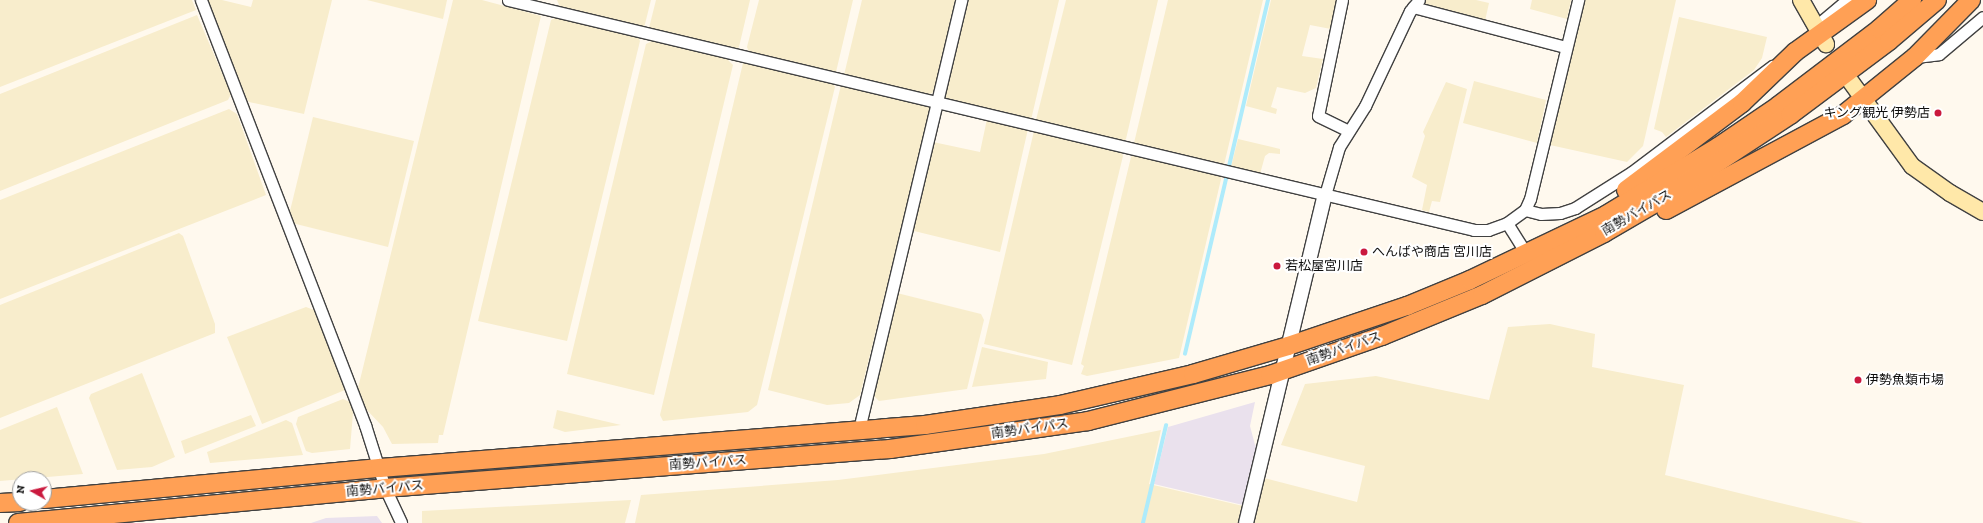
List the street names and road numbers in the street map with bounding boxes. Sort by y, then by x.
street label: 南勢バイパス [1599,187,1675,239]
street label: 南勢バイパス [1305,329,1383,369]
street label: 南勢バイパス [990,416,1070,442]
street label: 南勢バイパス [669,452,747,474]
street label: 南勢バイパス [345,478,425,500]

